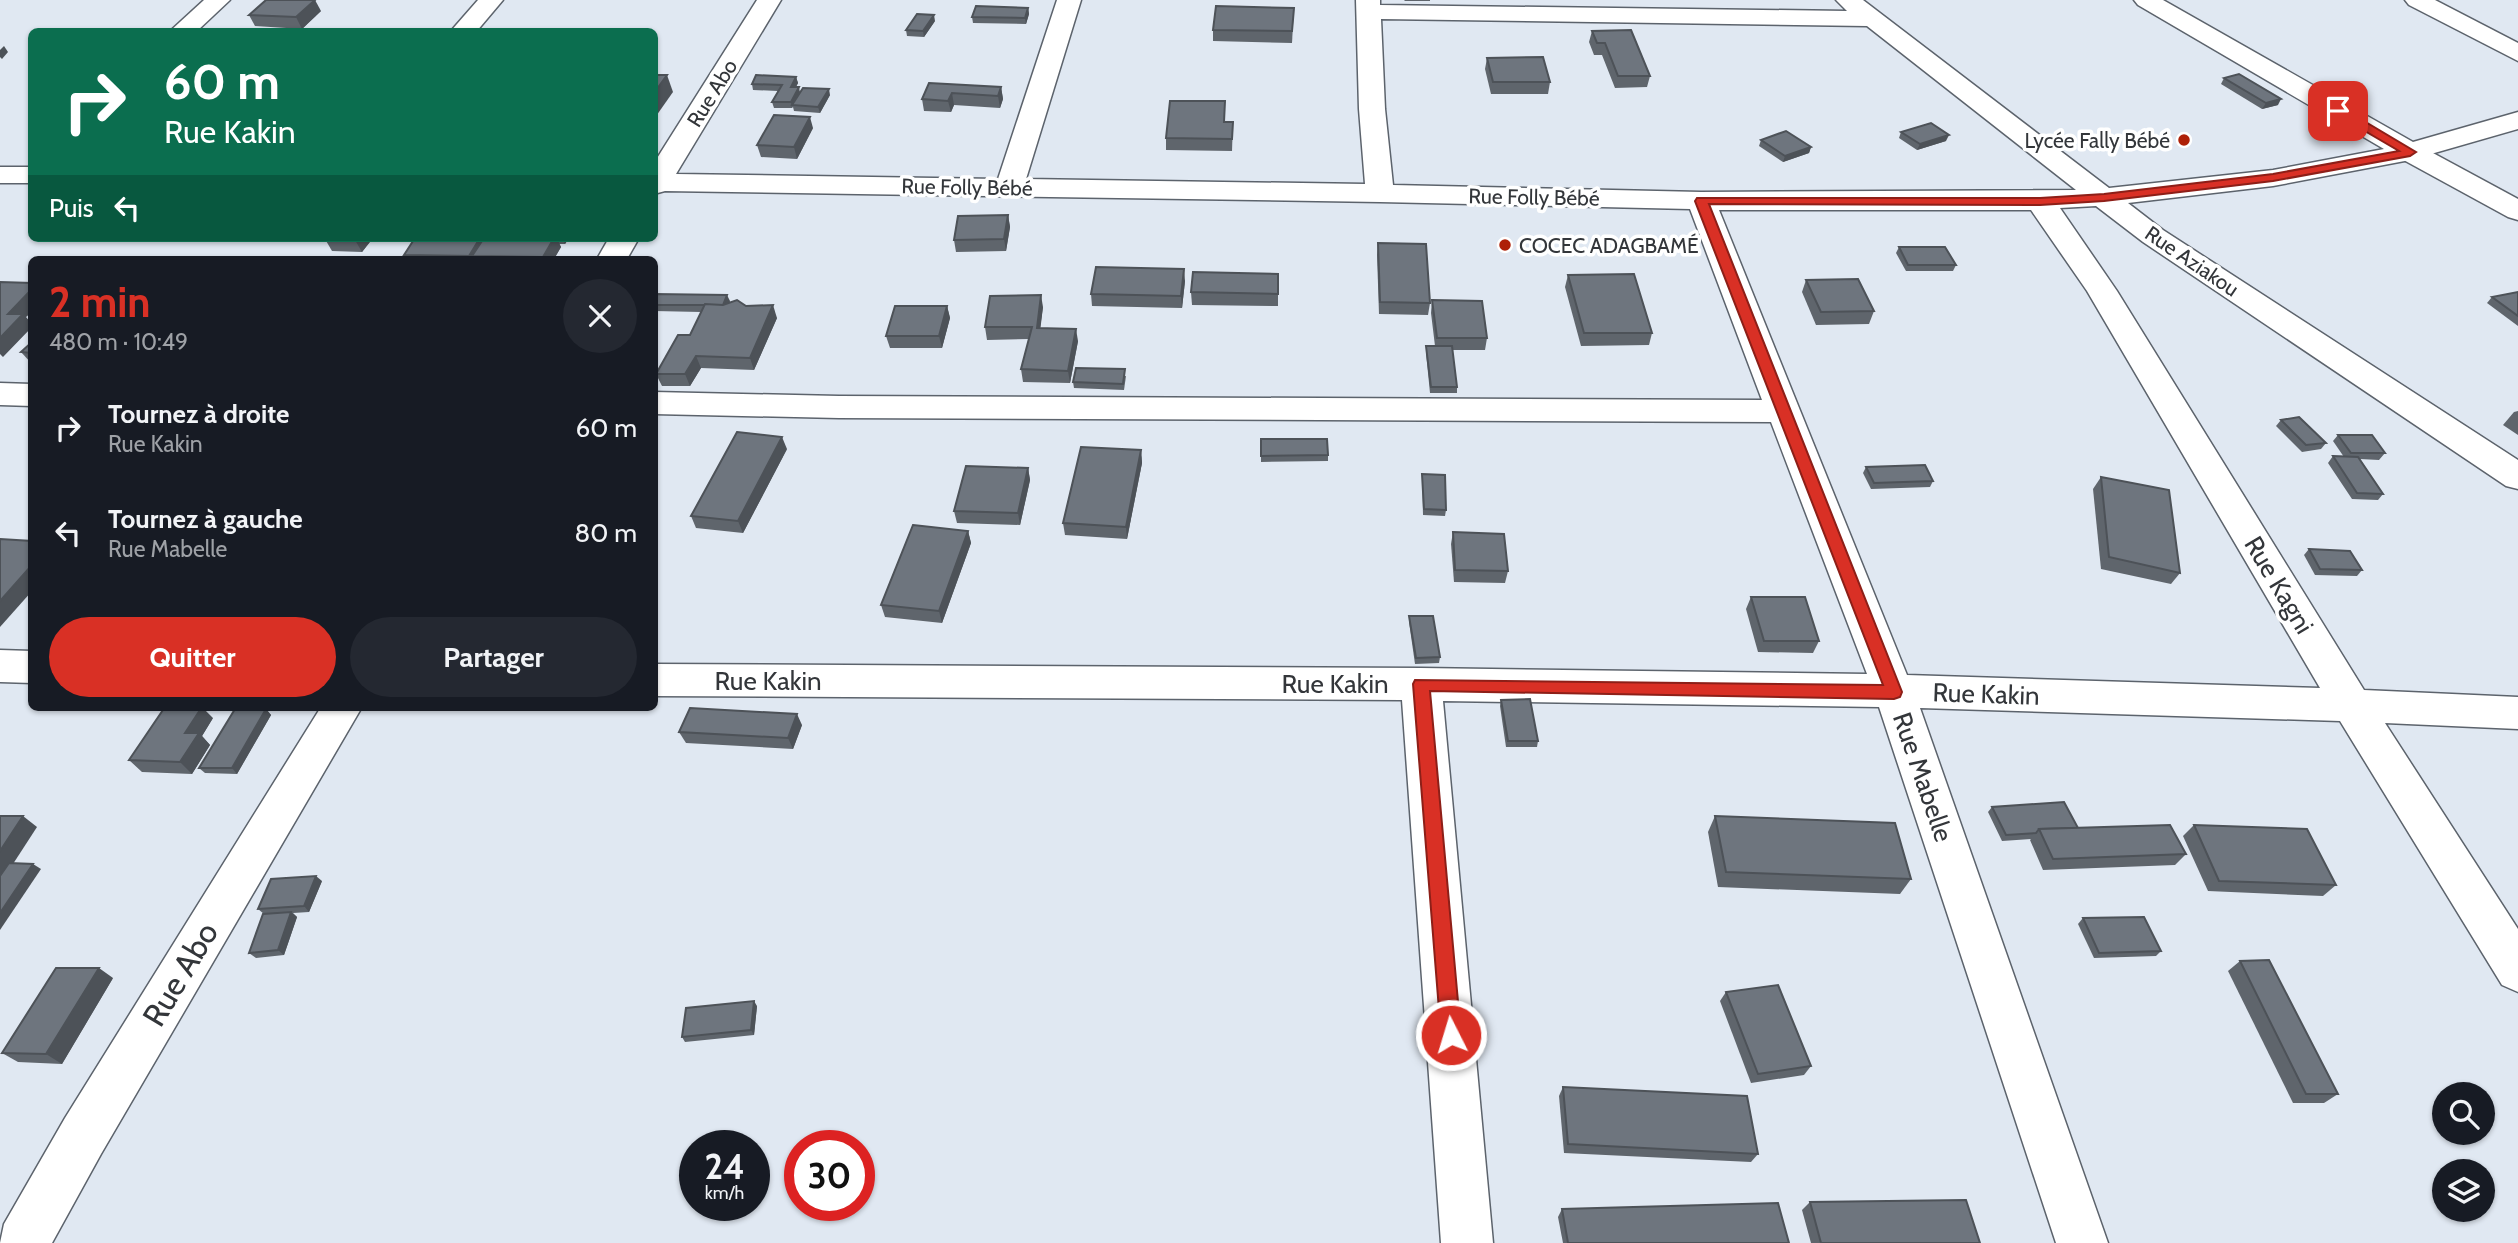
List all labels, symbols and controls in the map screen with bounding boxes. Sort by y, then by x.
text: 60 m [164,52,280,111]
street label: Rue Abo [682,55,742,131]
icon: right [49,56,140,147]
pin [2308,81,2368,141]
icon: arrive [2319,92,2357,130]
text: Rue Kakin [164,112,296,151]
place label: Lycée Fally Bébé [2024,128,2170,153]
marker: Lycée Fally Bébé [2176,132,2192,148]
street label: Rue Folly Bébé [901,173,1033,201]
street label: Rue Folly Bébé [1468,183,1600,211]
icon: left [108,189,146,227]
text: Puis [49,192,94,224]
street label: Rue Aziakou [2140,221,2244,301]
place label: COCEC ADAGBAMÉ [1519,233,1699,258]
marker: COCEC ADAGBAMÉ [1497,237,1513,253]
text: 2 min [49,276,150,328]
button: close [563,279,637,353]
text: 480 m · 10:49 [49,328,188,356]
text: Tournez à droite [108,398,290,430]
icon: right [49,409,87,447]
text: 60 m [575,412,637,444]
text: Rue Kakin [108,430,203,458]
text: Tournez à gauche [108,503,303,535]
icon: left [49,514,87,552]
text: 80 m [574,517,637,549]
street label: Rue Kagni [2237,530,2321,640]
text: Rue Mabelle [108,535,227,563]
button: Quitter [49,617,336,697]
button: Partager [350,617,637,697]
street label: Rue Kakin [714,665,822,697]
street label: Rue Kakin [1281,668,1389,700]
street label: Rue Kakin [1932,676,2040,712]
street label: Rue Mabelle [1886,708,1960,846]
street label: Rue Abo [134,915,226,1033]
position arrow [1414,998,1488,1072]
map controls [2432,1082,2495,1222]
button: search [2432,1082,2495,1145]
speed limit sign: 30 [784,1130,875,1221]
text: 24 [704,1145,745,1188]
button: layers [2432,1159,2495,1222]
text: km/h [705,1182,744,1204]

